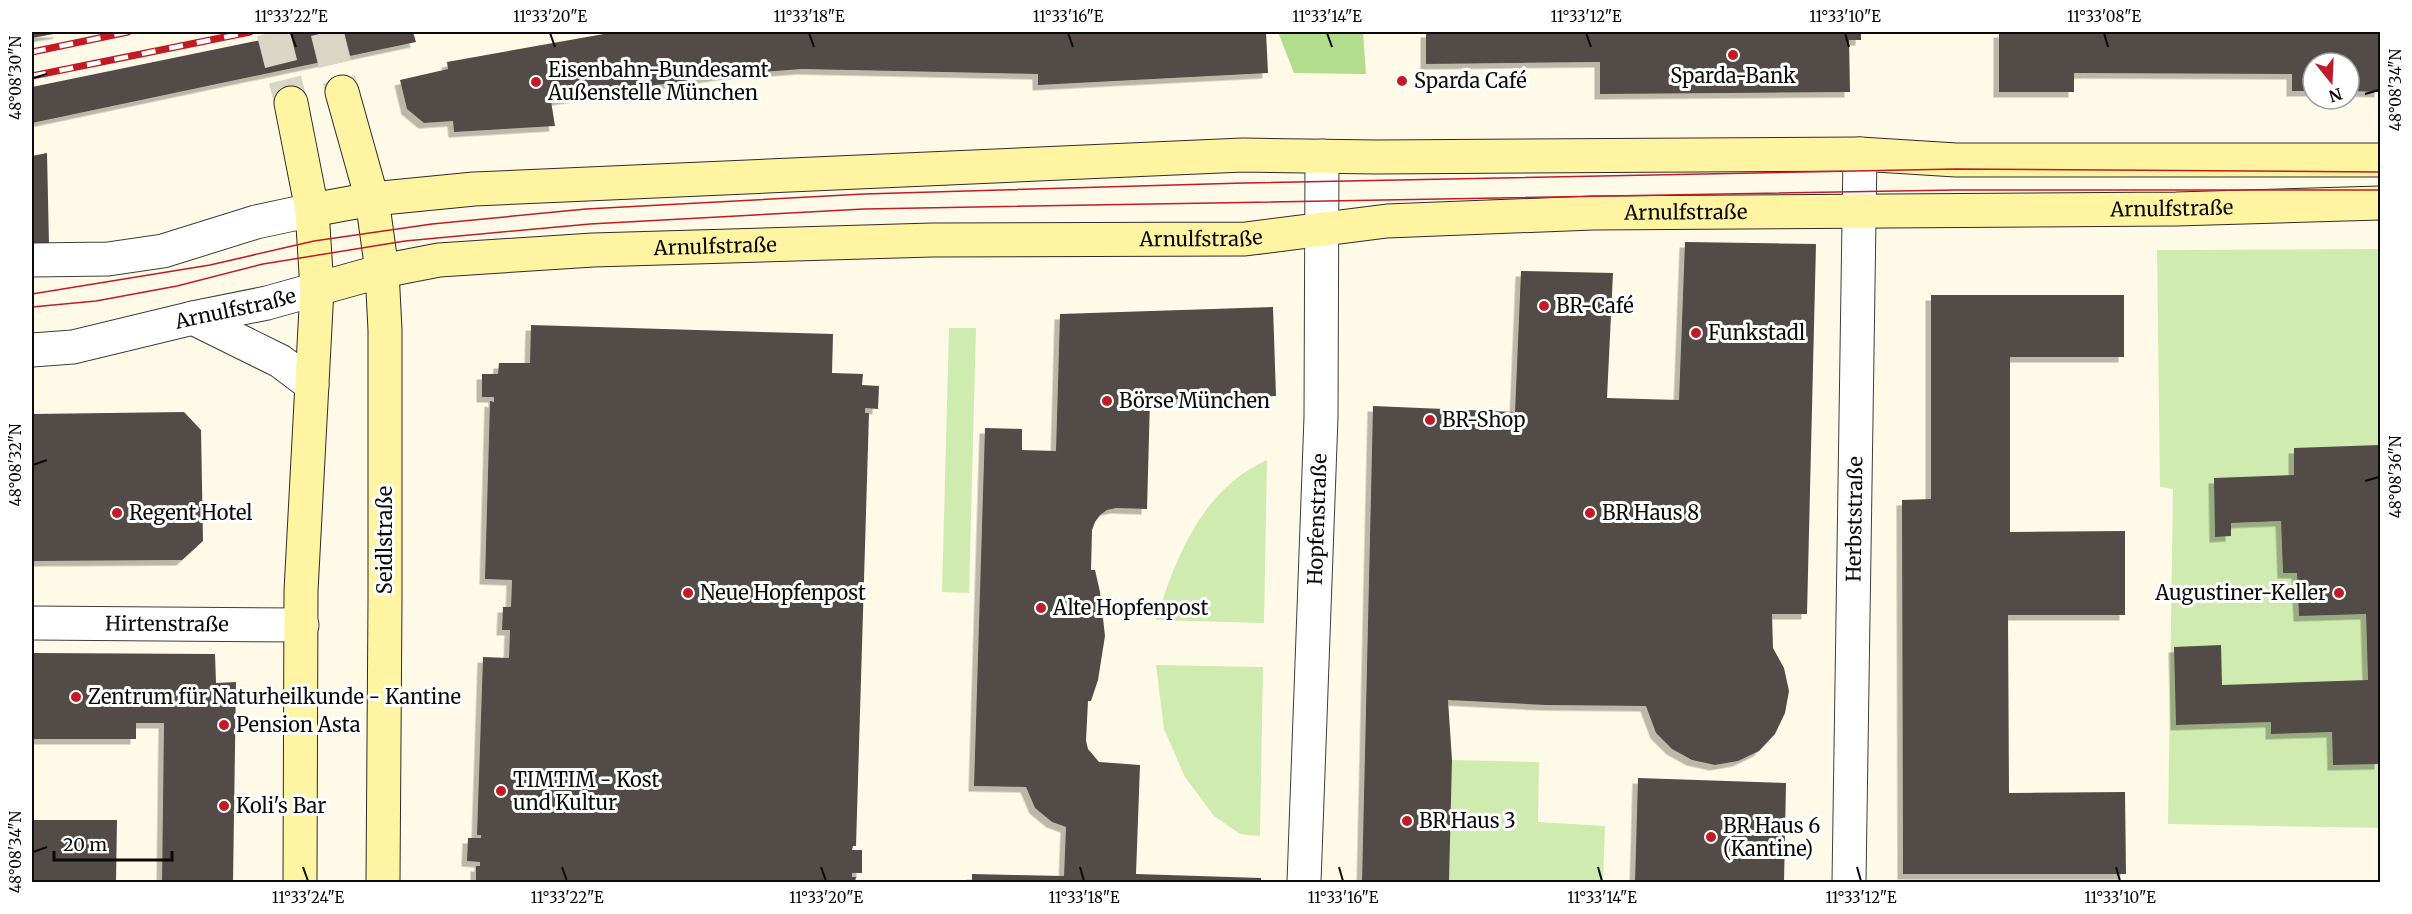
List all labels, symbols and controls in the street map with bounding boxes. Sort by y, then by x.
text: 11°33'22"E [254,7,328,26]
text: 11°33'20"E [513,7,588,26]
text: 11°33'18"E [773,7,845,26]
text: 11°33'16"E [1033,7,1104,26]
text: 11°33'14"E [1292,7,1362,26]
text: 11°33'12"E [1550,7,1622,26]
text: 11°33'10"E [1809,7,1881,26]
text: 11°33'08"E [2067,7,2142,26]
text: 48°08'30"N [6,36,25,120]
marker: Sparda-Bank [1726,48,1740,62]
text: 48°08'34"N [2386,48,2405,131]
north arrow [2301,51,2361,111]
place label: Eisenbahn-Bundesamt Außenstelle München [547,57,769,105]
place label: Sparda-Bank [1670,63,1796,88]
place label: Sparda Café [1414,68,1527,93]
marker: Sparda Café [1395,74,1409,88]
marker: Eisenbahn-Bundesamt Außenstelle München [529,75,543,89]
text: N [2326,84,2345,107]
street label: Arnulfstraße [2109,194,2234,221]
street label: Arnulfstraße [1623,199,1747,225]
street label: Arnulfstraße [1138,224,1264,252]
street label: Arnulfstraße [652,232,777,260]
street label: Arnulfstraße [171,283,299,334]
place label: BR-Café [1556,293,1634,318]
marker: BR-Café [1537,299,1551,313]
place label: Funkstadl [1708,320,1805,345]
marker: Funkstadl [1689,326,1703,340]
place label: Börse München [1119,388,1270,413]
marker: Börse München [1100,394,1114,408]
place label: BR-Shop [1442,407,1525,432]
marker: BR-Shop [1423,413,1437,427]
text: 48°08'32"N [6,423,25,506]
text: 48°08'36"N [2386,435,2405,518]
street label: Hopfenstraße [1302,453,1332,586]
street label: Herbststraße [1841,456,1867,582]
street label: Seidlstraße [372,486,397,594]
place label: Regent Hotel [129,500,253,525]
place label: BR Haus 8 [1602,500,1699,525]
marker: Regent Hotel [110,506,124,520]
marker: BR Haus 8 [1583,506,1597,520]
place label: Neue Hopfenpost [700,580,866,605]
place label: Augustiner-Keller [2154,580,2327,605]
marker: Neue Hopfenpost [681,586,695,600]
marker: Augustiner-Keller [2332,586,2346,600]
place label: Alte Hopfenpost [1052,595,1209,620]
marker: Alte Hopfenpost [1034,601,1048,615]
street label: Hirtenstraße [105,611,229,636]
place label: Zentrum für Naturheilkunde - Kantine [88,684,461,709]
marker: Zentrum für Naturheilkunde - Kantine [69,690,83,704]
place label: Pension Asta [236,712,361,737]
marker: Pension Asta [217,718,231,732]
place label: TIMTIM - Kost und Kultur [513,767,660,815]
marker: TIMTIM - Kost und Kultur [494,784,508,798]
place label: Koli's Bar [236,793,326,818]
marker: Koli's Bar [217,799,231,813]
place label: BR Haus 3 [1419,808,1516,833]
text: 48°08'34"N [6,810,25,893]
place label: BR Haus 6 (Kantine) [1723,813,1820,861]
marker: BR Haus 3 [1400,814,1414,828]
scale bar [54,824,172,862]
marker: BR Haus 6 (Kantine) [1704,830,1718,844]
text: 20 m [63,833,107,856]
text: 11°33'24"E [272,888,345,907]
text: 11°33'22"E [530,888,604,907]
text: 11°33'20"E [789,888,864,907]
text: 11°33'18"E [1048,888,1120,907]
text: 11°33'16"E [1308,888,1379,907]
text: 11°33'14"E [1567,888,1637,907]
text: 11°33'12"E [1825,888,1897,907]
text: 11°33'10"E [2084,888,2156,907]

